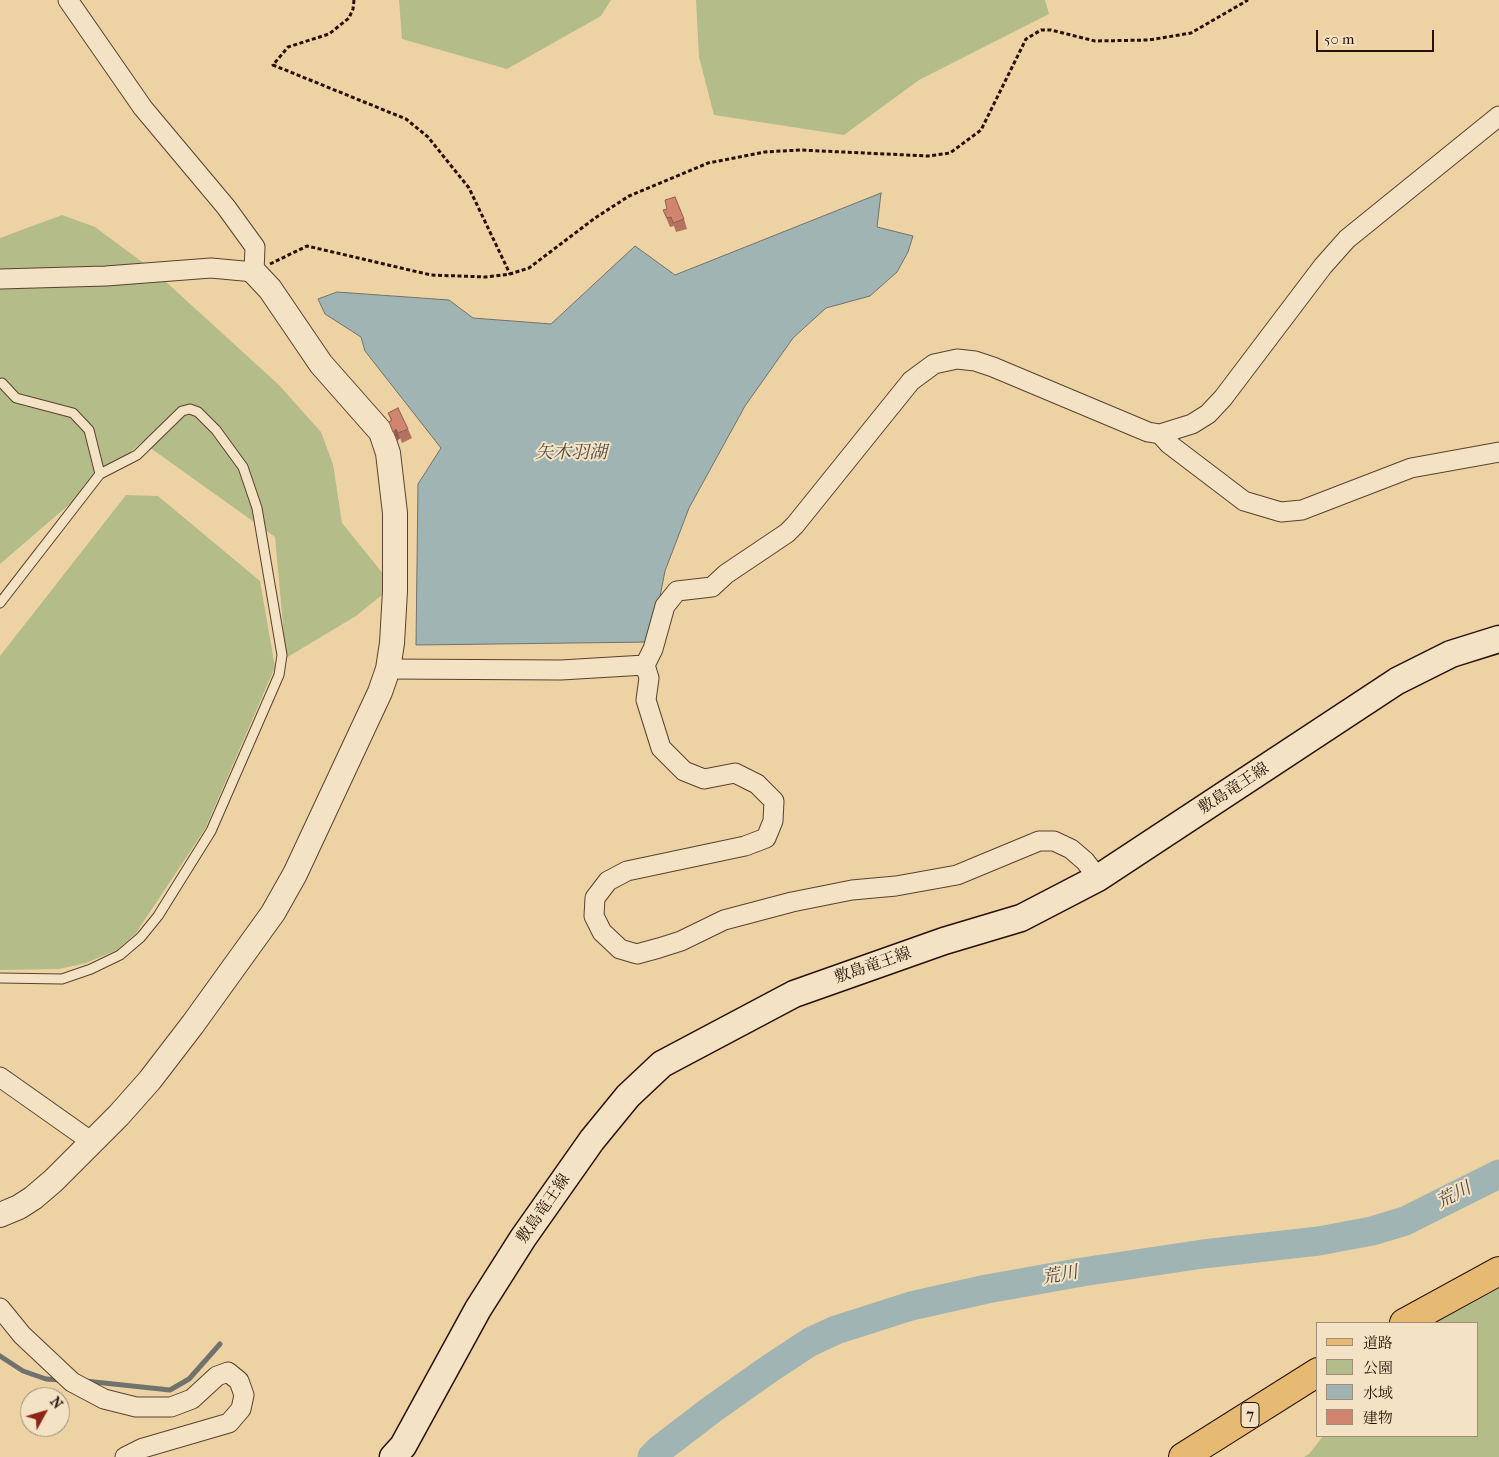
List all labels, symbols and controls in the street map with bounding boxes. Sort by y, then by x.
scale bar [1319,20,1436,52]
text: 50 m [1324,30,1354,48]
water label: 矢木羽湖 [535,443,607,465]
street label: 敷島竜王線 [1195,759,1273,819]
street label: 敷島竜王線 [832,944,914,988]
street label: 敷島竜王線 [513,1171,575,1247]
water label: 荒川 [1433,1178,1475,1214]
water label: 荒川 [1040,1262,1080,1290]
legend [1316,1322,1479,1437]
text: 道路 [1363,1334,1393,1352]
text: 公園 [1363,1359,1393,1377]
text: 水域 [1363,1384,1393,1402]
north arrow [20,1387,70,1437]
text: N [46,1393,66,1412]
road number: 7 [1241,1402,1259,1428]
text: 建物 [1363,1409,1393,1427]

